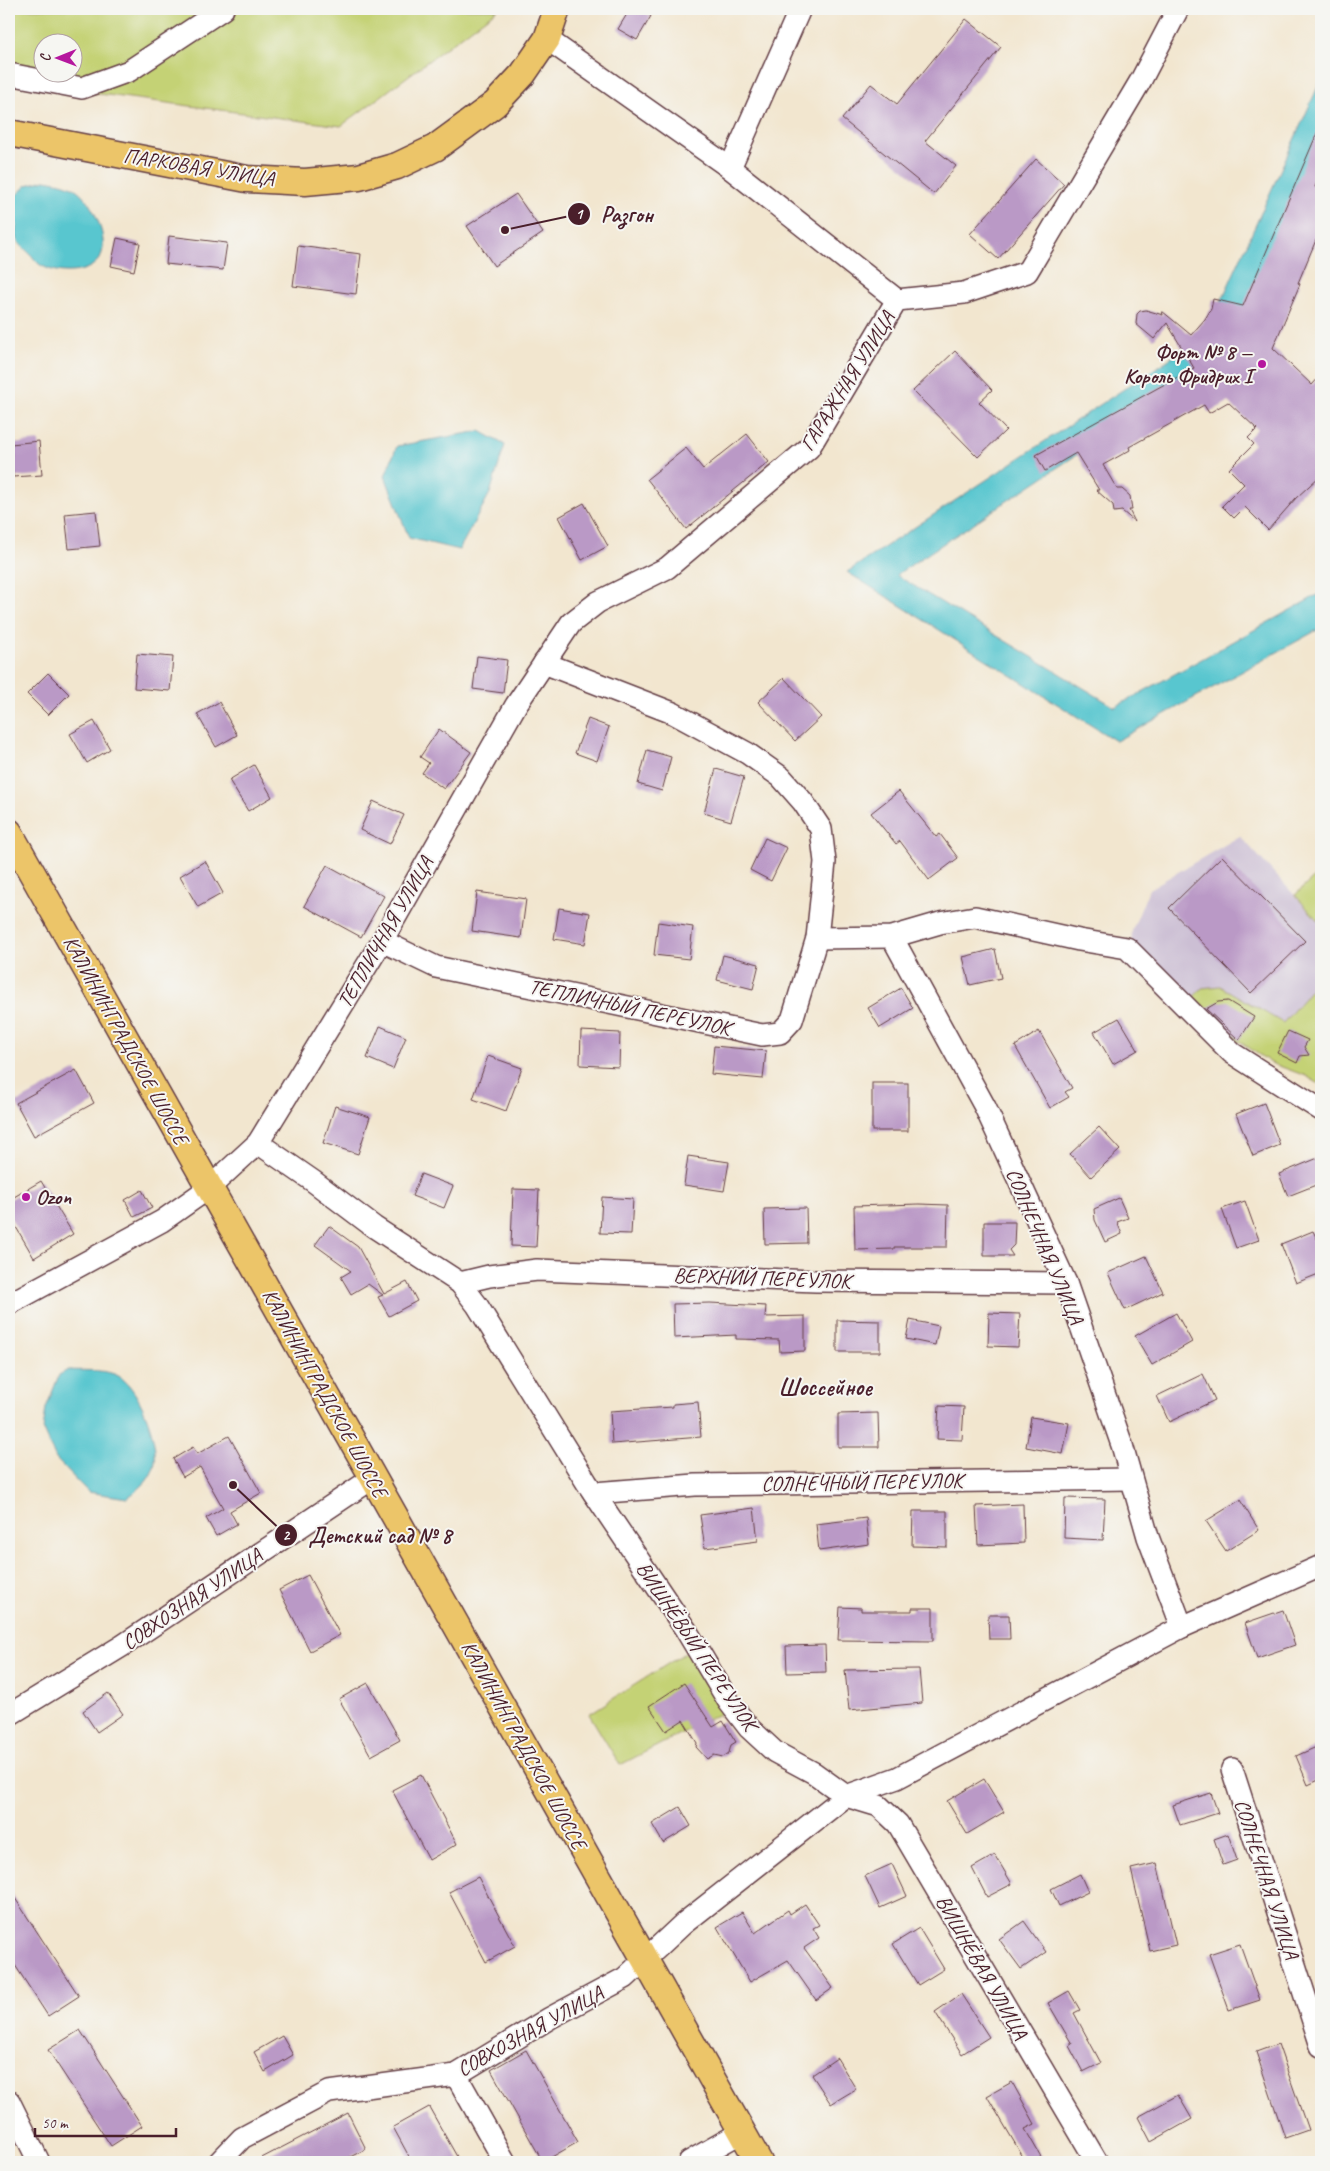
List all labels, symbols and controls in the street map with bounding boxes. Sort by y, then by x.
north arrow [32,32,82,82]
text: С [37,53,54,62]
street label: ПАРКОВАЯ УЛИЦА [122,142,278,192]
callout: Разгон [566,196,663,233]
text: Разгон [601,201,655,230]
text: 1 [576,205,585,224]
street label: ГАРАЖНАЯ УЛИЦА [794,305,901,455]
place label: Форт № 8 — Король Фридрих I [1124,339,1256,389]
marker: Форт № 8 — Король Фридрих I [1256,358,1268,370]
street label: ТЕПЛИЧНАЯ УЛИЦА [331,851,440,1012]
street label: КАЛИНИНГРАДСКОЕ ШОССЕ [58,931,196,1151]
street label: ТЕПЛИЧНЫЙ ПЕРЕУЛОК [527,973,737,1042]
street label: СОЛНЕЧНАЯ УЛИЦА [1000,1164,1090,1329]
place label: Ozon [36,1184,71,1210]
marker: Ozon [20,1191,32,1203]
street label: ВЕРХНИЙ ПЕРЕУЛОК [673,1262,855,1294]
street label: КАЛИНИНГРАДСКОЕ ШОССЕ [257,1284,395,1504]
district label: Шоссейное [778,1372,873,1402]
street label: СОЛНЕЧНЫЙ ПЕРЕУЛОК [761,1467,967,1497]
callout: Детский сад № 8 [273,1517,461,1554]
text: Детский сад № 8 [308,1522,455,1550]
text: 2 [283,1526,291,1545]
street label: СОВХОЗНАЯ УЛИЦА [117,1542,268,1655]
street label: ВИШНЁВЫЙ ПЕРЕУЛОК [631,1557,766,1739]
street label: КАЛИНИНГРАДСКОЕ ШОССЕ [456,1636,594,1856]
street label: СОЛНЕЧНАЯ УЛИЦА [1229,1796,1306,1964]
street label: ВИШНЁВАЯ УЛИЦА [930,1890,1034,2044]
street label: СОВХОЗНАЯ УЛИЦА [452,1979,609,2082]
scale bar [35,2106,176,2138]
text: 50 m [42,2114,69,2133]

